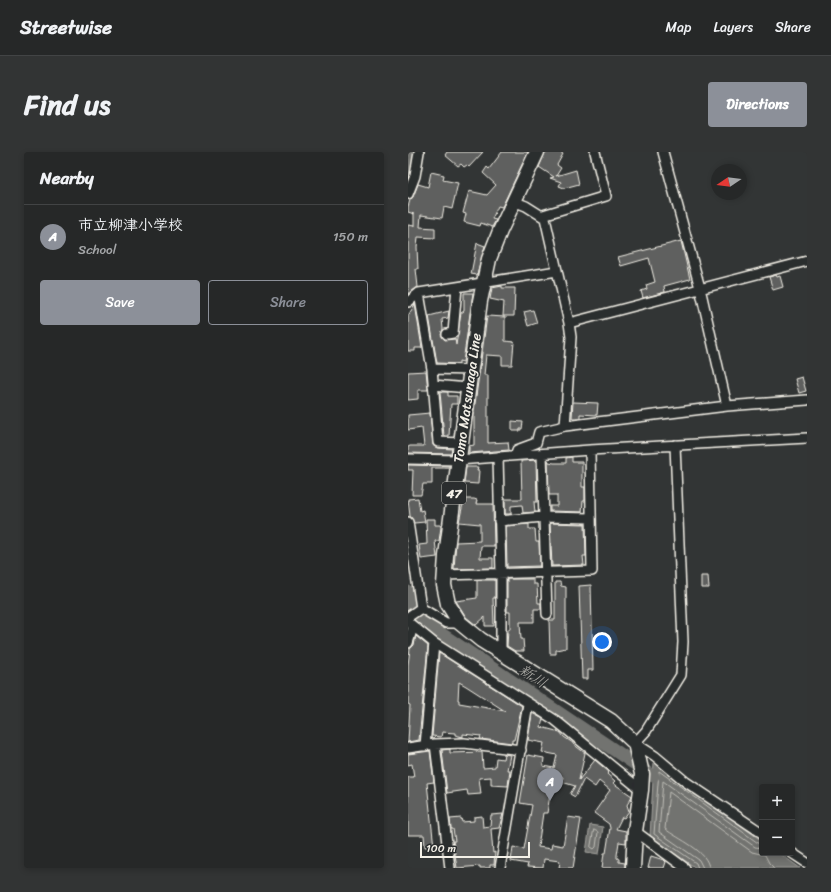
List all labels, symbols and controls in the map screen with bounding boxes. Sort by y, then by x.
text: Streetwise [20,11,112,44]
text: Map [666,15,691,40]
text: Layers [713,15,753,40]
text: Share [775,15,811,40]
text: Find us [24,80,111,129]
button: Directions [708,82,807,127]
text: Nearby [40,163,94,193]
north arrow [711,164,747,200]
text: 市立柳津小学校 [78,212,183,238]
text: A [49,225,57,248]
text: 150 m [333,225,368,248]
text: School [78,238,116,261]
button: Save [40,280,200,325]
button: Share [208,280,368,325]
street label: Tomo Matsunaga Line [446,331,489,465]
road number: 47 [442,482,466,504]
your location [592,632,612,652]
water label: 新川 [513,657,553,695]
pin: A [537,768,563,801]
map controls [759,784,795,856]
button: + [759,784,795,820]
button: − [759,820,795,856]
text: 100 m [426,839,456,858]
scale bar [420,840,530,859]

